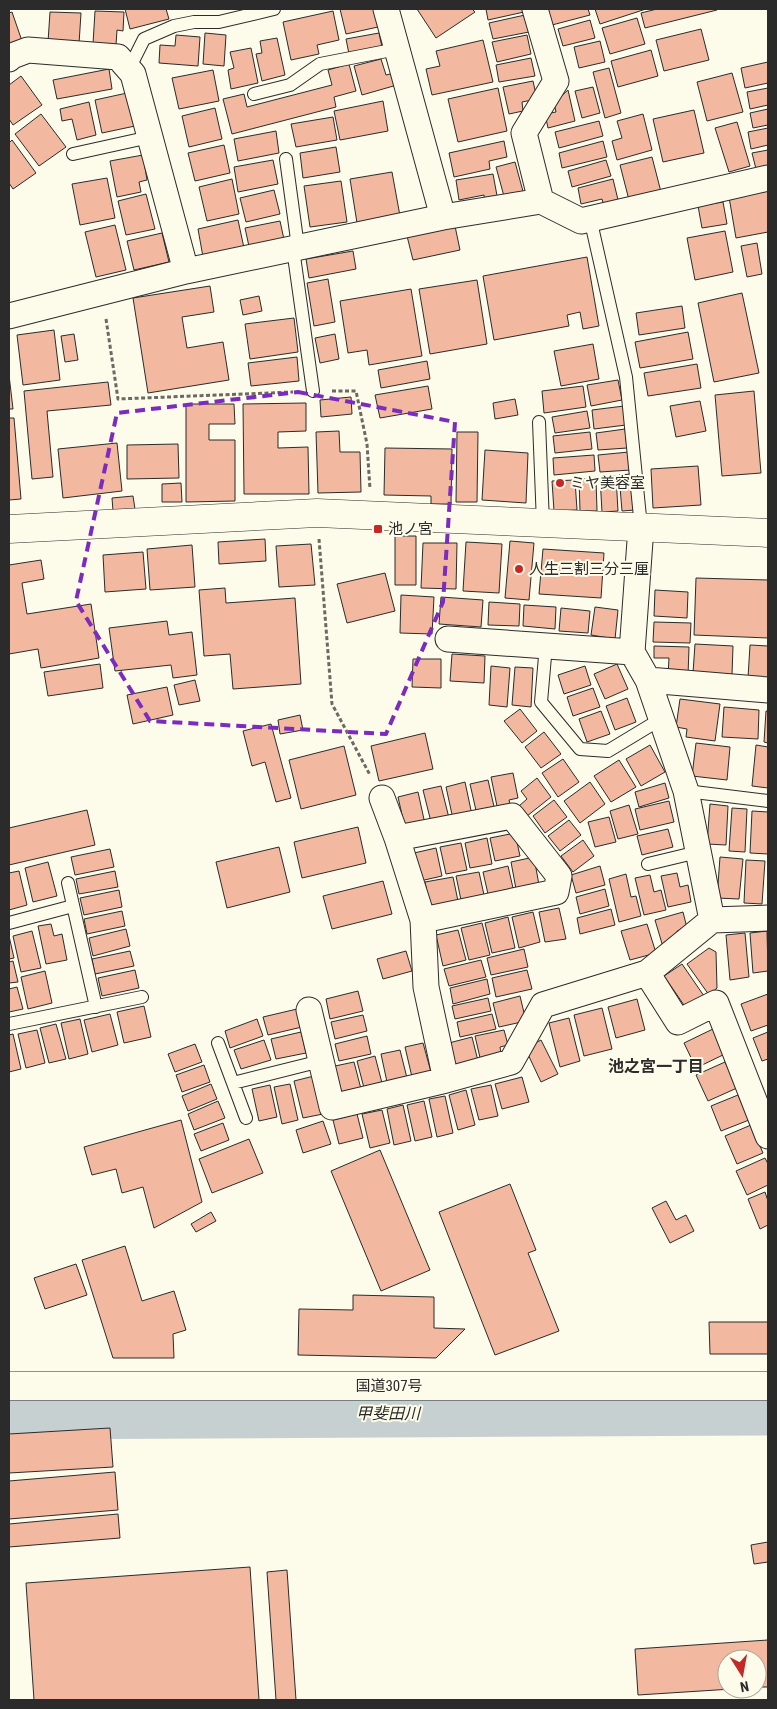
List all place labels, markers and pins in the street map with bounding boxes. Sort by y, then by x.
place label: ミヤ美容室 [570,474,645,492]
marker: ミヤ美容室 [554,477,566,489]
place label: 池ノ宮 [388,520,433,538]
marker: 池ノ宮 [372,523,384,535]
place label: 人生三割三分三厘 [529,560,649,578]
marker: 人生三割三分三厘 [513,563,525,575]

